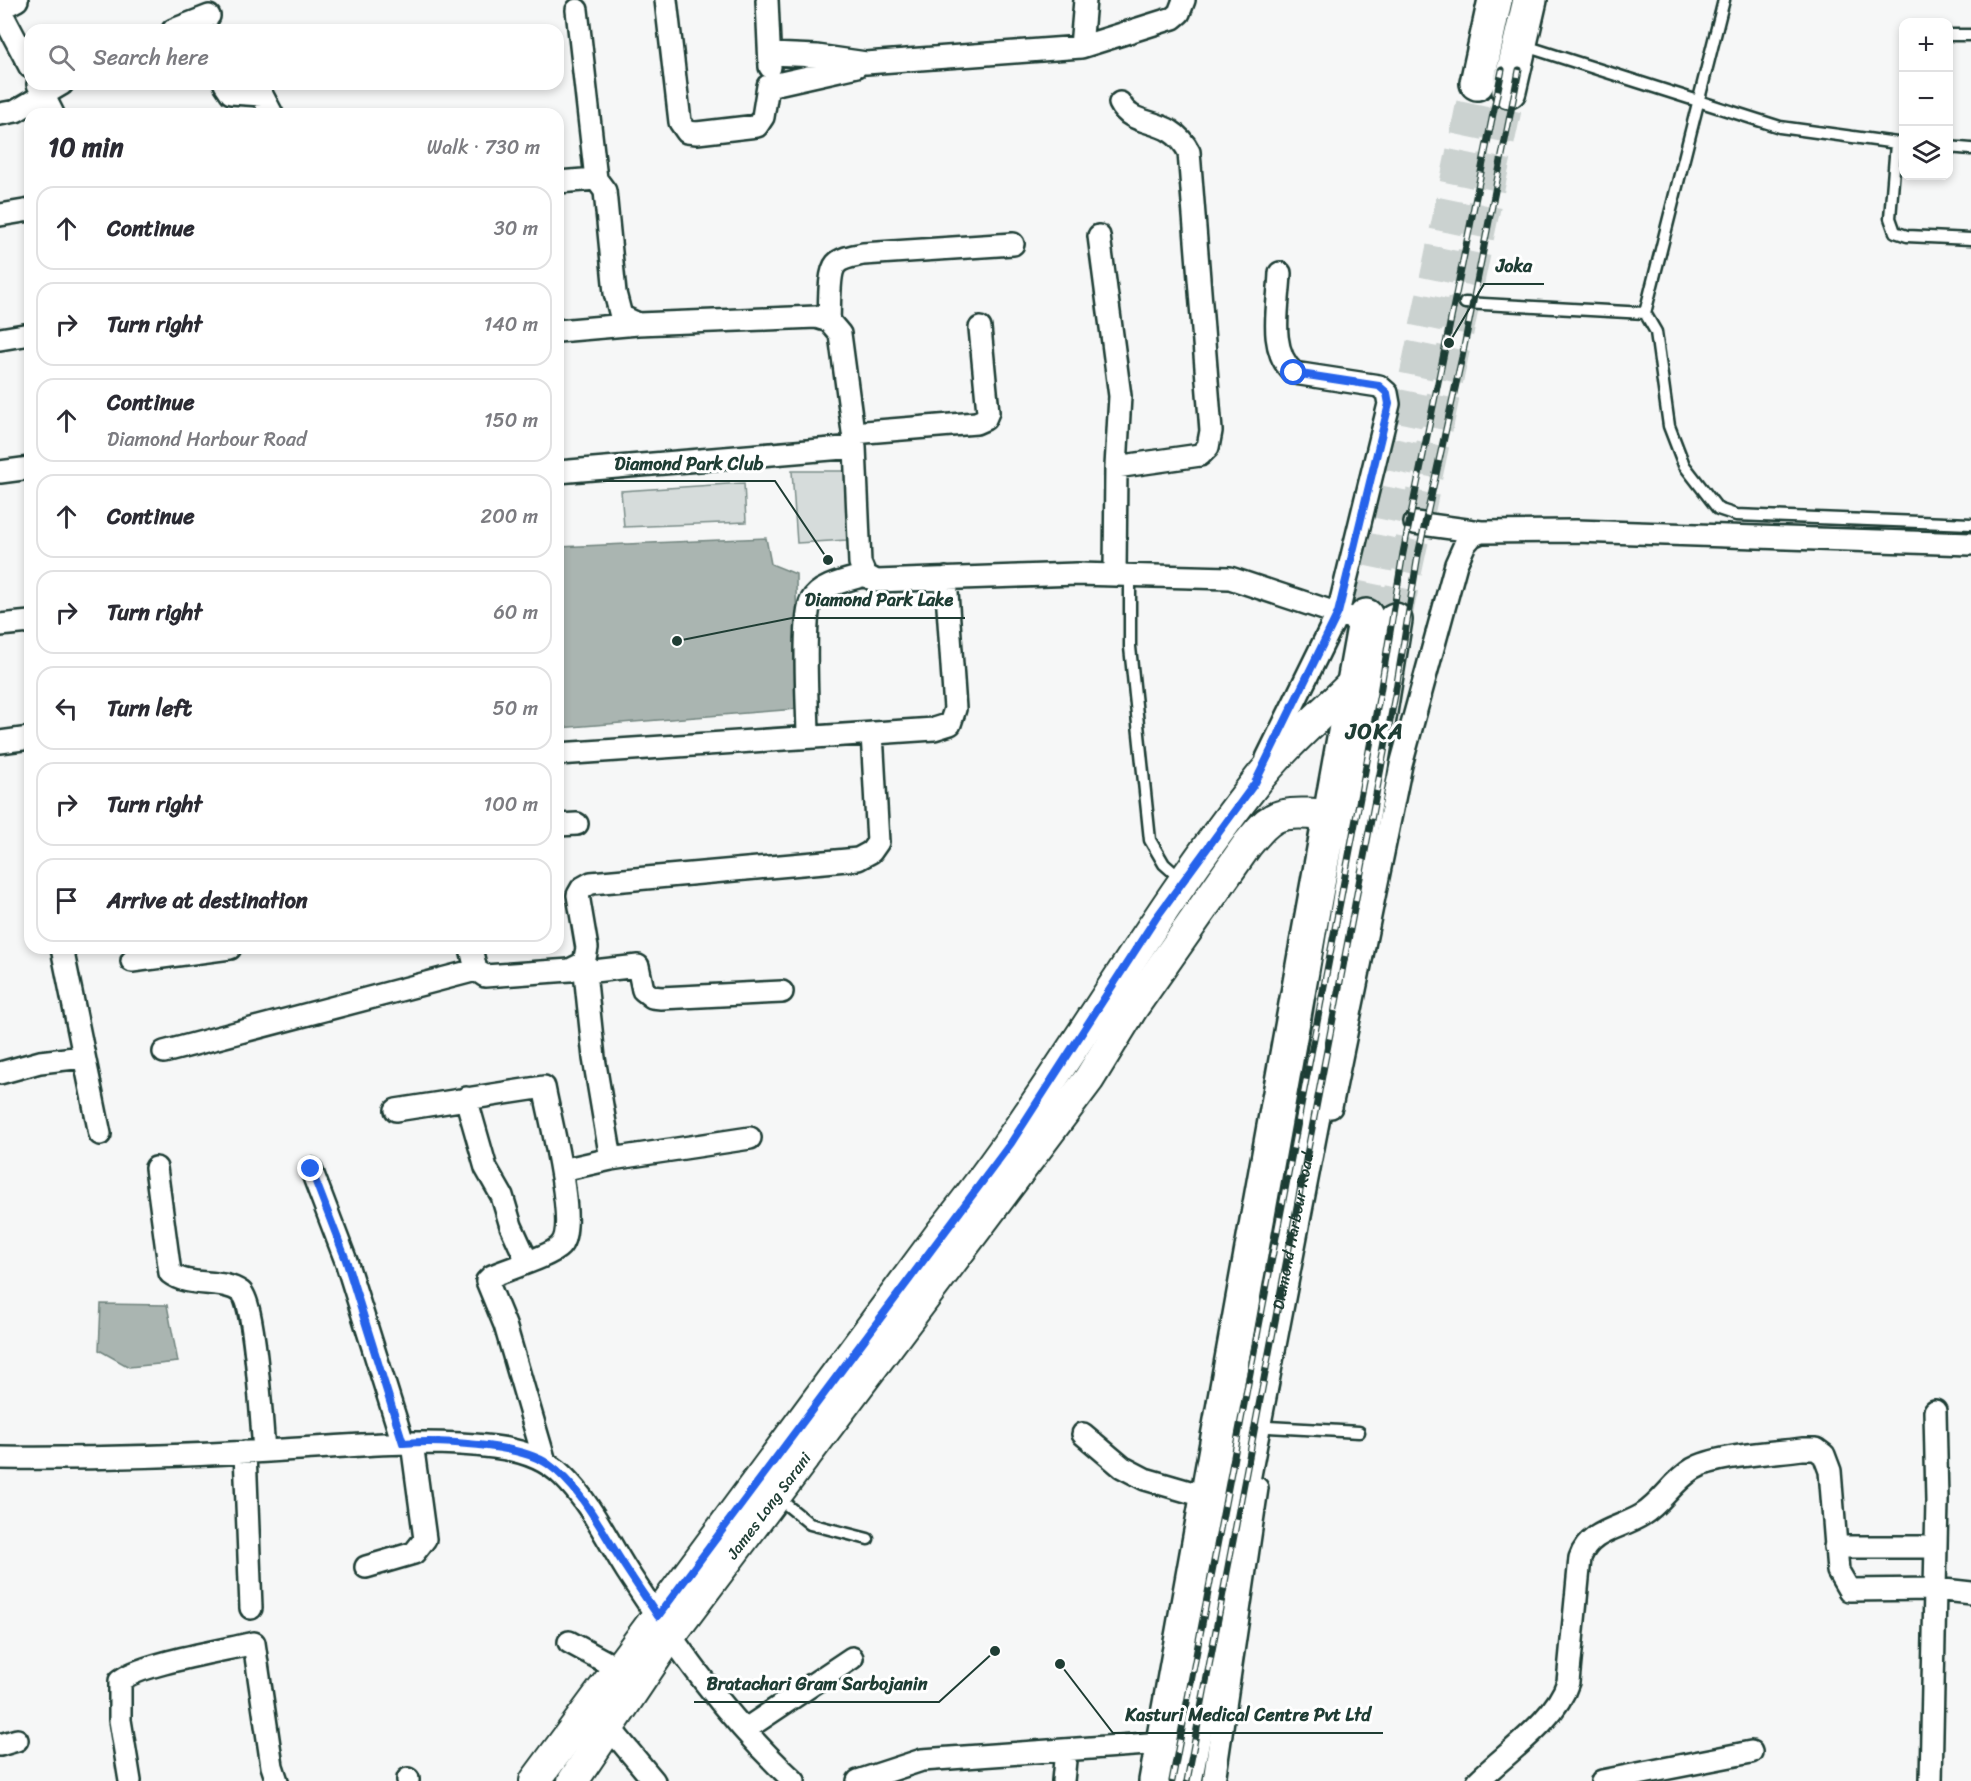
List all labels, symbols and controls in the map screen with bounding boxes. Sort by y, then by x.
map controls [1899,18,1953,180]
button: + [1899,18,1953,72]
search box [24,24,564,90]
text: Search here [93,38,209,77]
icon: search [45,41,78,74]
button: − [1899,72,1953,126]
text: 10 min [48,124,124,170]
button: layers [1899,126,1953,180]
text: Walk · 730 m [427,130,540,165]
text: Continue [107,209,195,248]
text: 30 m [494,211,538,246]
icon: ahead [50,212,83,245]
callout: Joka [1484,248,1544,284]
text: Joka [1495,250,1533,282]
text: Turn right [107,305,202,344]
text: 140 m [484,307,538,342]
icon: right [50,308,83,341]
route start [1280,359,1306,385]
text: Continue [107,383,195,422]
text: 150 m [484,403,538,438]
icon: ahead [50,404,83,437]
text: Diamond Harbour Road [107,422,307,457]
callout: Diamond Park Club [603,445,775,481]
text: Diamond Park Club [615,448,764,480]
text: Continue [107,497,195,536]
text: 200 m [481,499,538,534]
icon: ahead [50,500,83,533]
callout: Diamond Park Lake [792,582,965,618]
text: Diamond Park Lake [805,584,954,616]
text: Turn right [107,593,202,632]
text: 60 m [493,595,538,630]
icon: right [50,596,83,629]
text: Turn left [107,689,192,728]
text: 50 m [493,691,538,726]
icon: left [50,692,83,725]
district label: JOKA [1344,712,1404,751]
text: Turn right [107,785,202,824]
text: 100 m [484,787,538,822]
icon: right [50,788,83,821]
text: Arrive at destination [107,881,308,920]
icon: arrive [50,884,83,917]
street label: Diamond Harbour Road [1264,1148,1322,1312]
route end [297,1155,323,1181]
street label: James Long Sarani [718,1445,819,1566]
callout: Bratachari Gram Sarbojanin [694,1666,939,1702]
text: Bratachari Gram Sarbojanin [706,1668,928,1700]
callout: Kasturi Medical Centre Pvt Ltd [1113,1697,1383,1733]
text: Kasturi Medical Centre Pvt Ltd [1124,1699,1372,1731]

